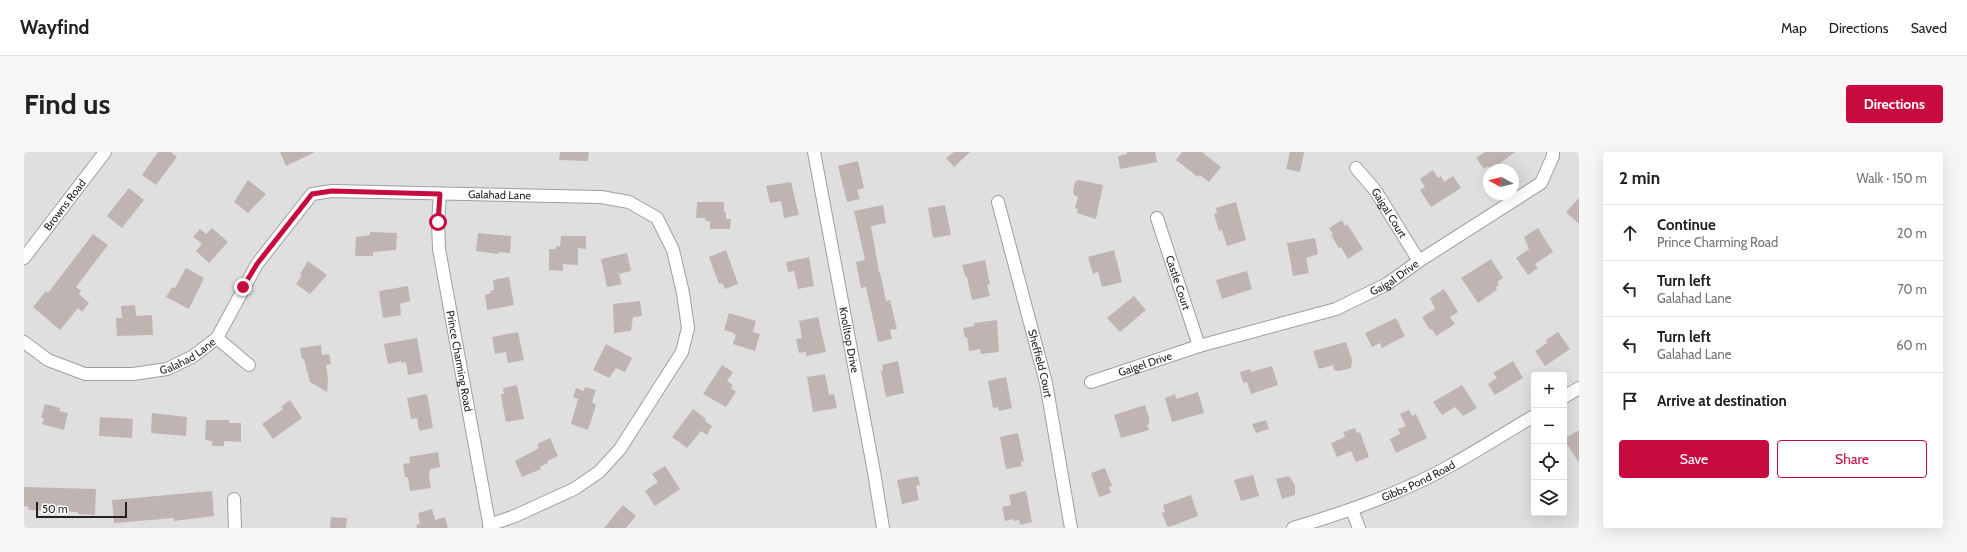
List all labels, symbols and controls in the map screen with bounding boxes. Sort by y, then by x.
text: Wayfind [20,16,89,39]
text: Map [1781,19,1807,37]
text: Directions [1829,19,1889,37]
text: Saved [1911,19,1947,37]
button: Directions [1846,85,1943,123]
text: Find us [24,87,110,121]
north arrow [1483,164,1519,200]
text: 2 min [1619,168,1660,188]
text: Walk · 150 m [1856,170,1927,186]
street label: Browns Road [41,176,89,233]
street label: Gaigal Court [1368,185,1410,241]
street label: Galahad Lane [468,187,532,202]
route start [429,213,447,231]
text: Continue [1657,216,1716,234]
icon: ahead [1619,222,1641,244]
text: 20 m [1897,225,1927,241]
text: Prince Charming Road [1657,234,1778,250]
street label: Castle Court [1163,254,1194,312]
street label: Gaigal Drive [1367,256,1422,298]
text: Turn left [1657,272,1711,290]
route end [234,278,252,296]
icon: left [1619,278,1641,300]
text: 70 m [1897,281,1927,297]
text: Galahad Lane [1657,290,1731,306]
street label: Knolltop Drive [836,306,862,374]
street label: Prince Charming Road [443,309,476,413]
street label: Sheffield Court [1025,328,1055,399]
text: Turn left [1657,328,1711,346]
street label: Galahad Lane [159,334,219,377]
icon: left [1619,334,1641,356]
text: 60 m [1896,337,1927,353]
text: Galahad Lane [1657,346,1731,362]
street label: Gaigel Drive [1116,348,1174,379]
map controls [1531,372,1567,516]
button: + [1531,372,1567,408]
icon: arrive [1619,390,1641,412]
text: Arrive at destination [1657,392,1787,410]
button: − [1531,408,1567,444]
button: Save [1619,440,1769,478]
button: Share [1777,440,1927,478]
button: locate [1531,444,1567,480]
street label: Gibbs Pond Road [1379,457,1458,504]
button: layers [1531,480,1567,516]
scale bar [36,500,127,519]
text: 50 m [42,502,68,516]

